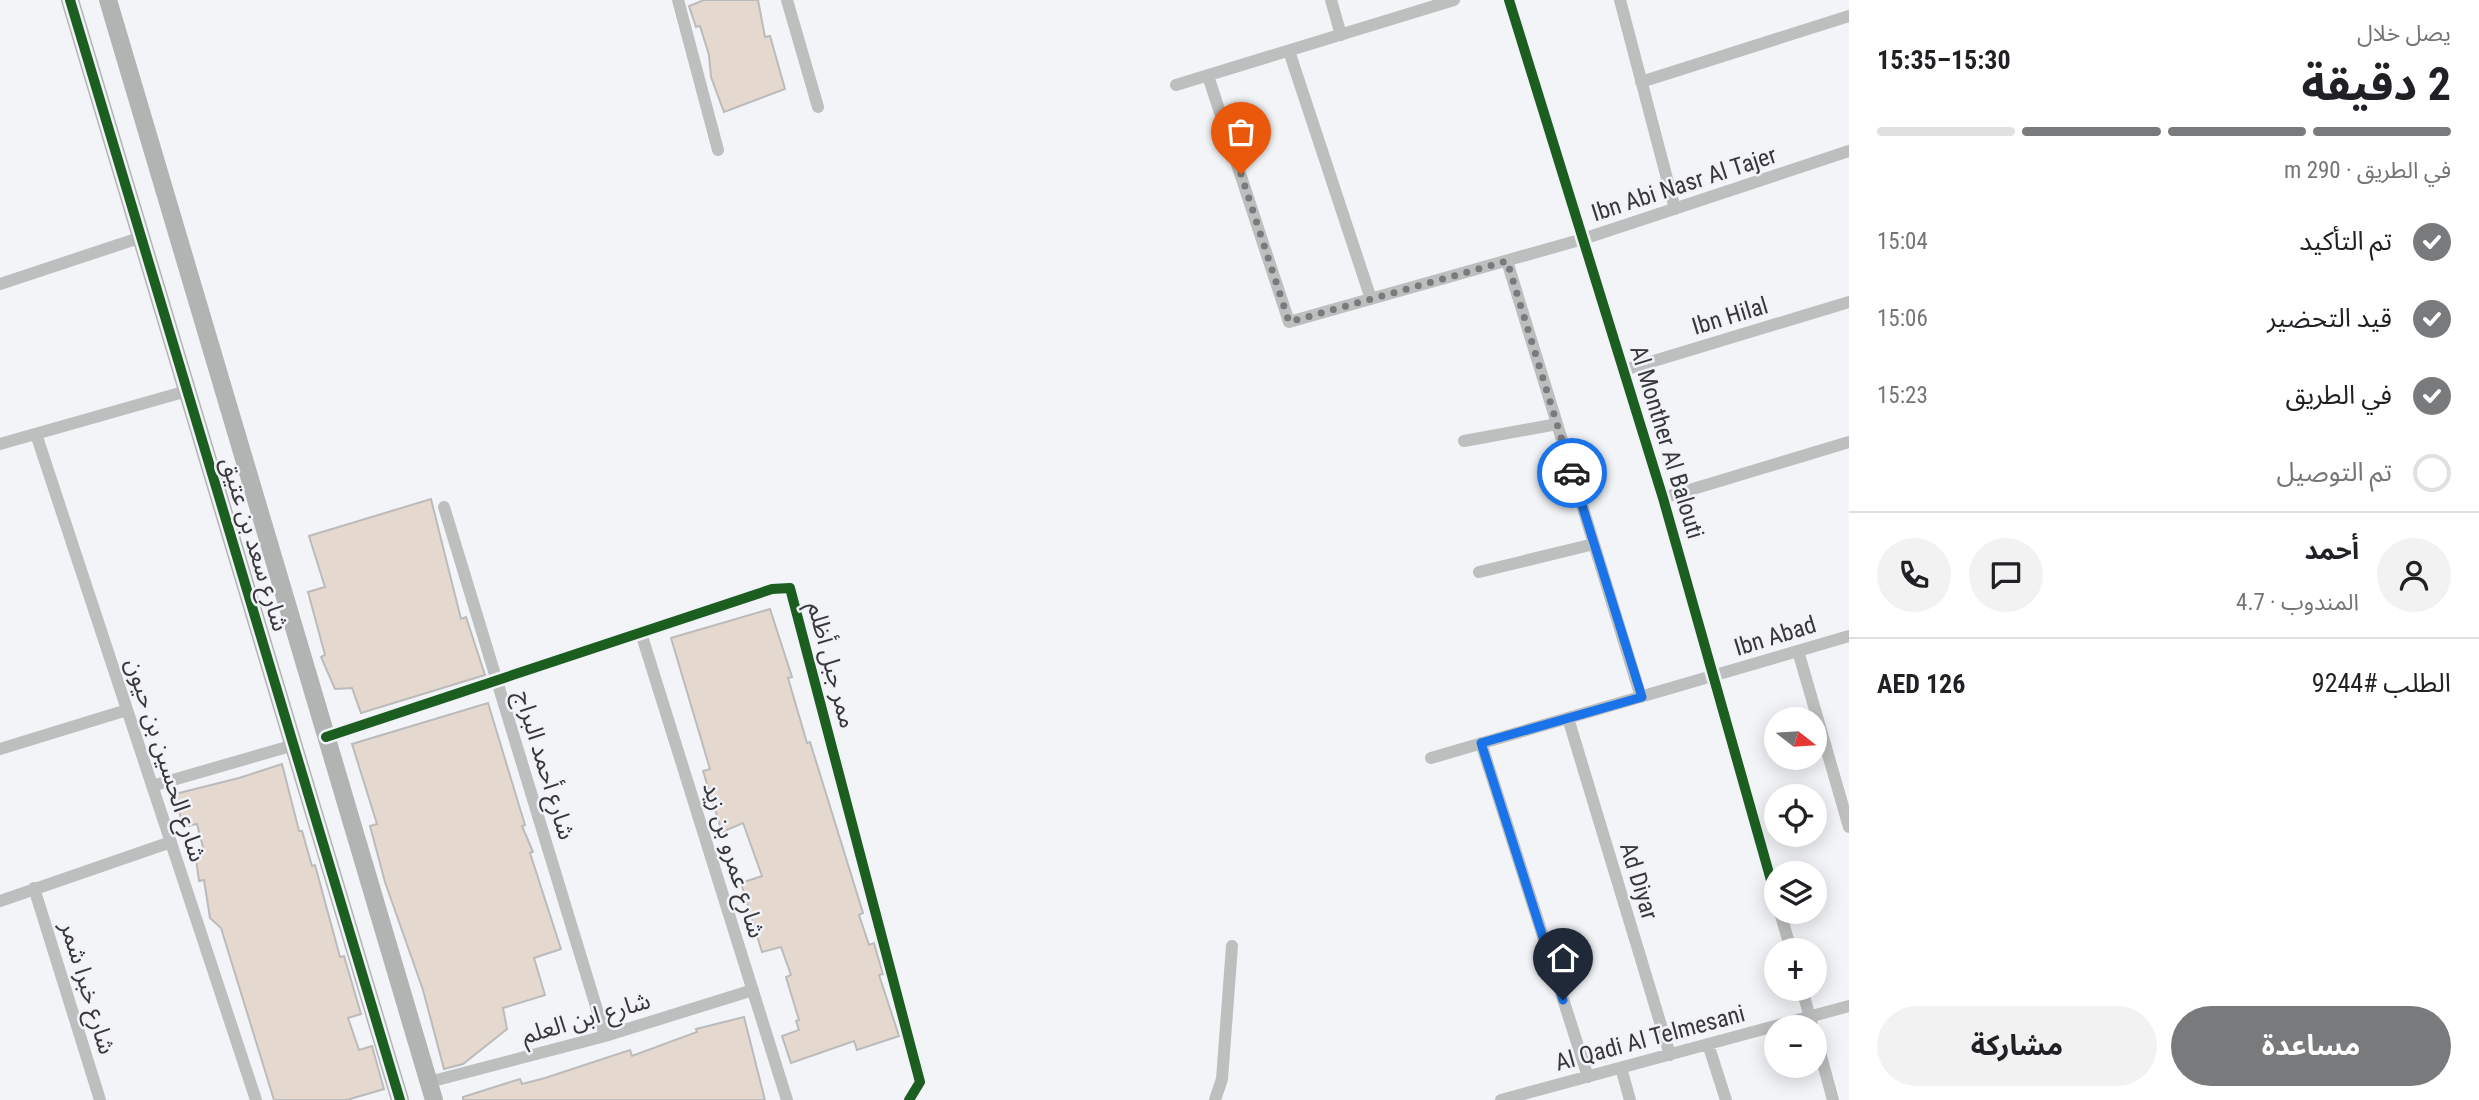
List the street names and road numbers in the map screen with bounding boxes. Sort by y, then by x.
street label: Ibn Abi Nasr Al Tajer [1588,141,1780,227]
street label: Ibn Hilal [1689,291,1771,341]
street label: Al Monther Al Balouti [1624,342,1710,542]
street label: شارع سعد بن عتيق [212,453,295,635]
street label: ممر جبل أظلم [799,598,864,732]
street label: Ibn Abad [1731,610,1819,662]
street label: شارع الحسين بن حيون [117,655,212,866]
street label: شارع أحمد البراج [506,687,583,844]
street label: شارع عمرو بن زيد [694,779,771,942]
street label: Ad Diyar [1614,839,1664,923]
street label: شارع خبرا شمر [51,917,121,1058]
street label: شارع ابن العلم [518,986,654,1053]
street label: Al Qadi Al Telmesani [1552,999,1748,1077]

